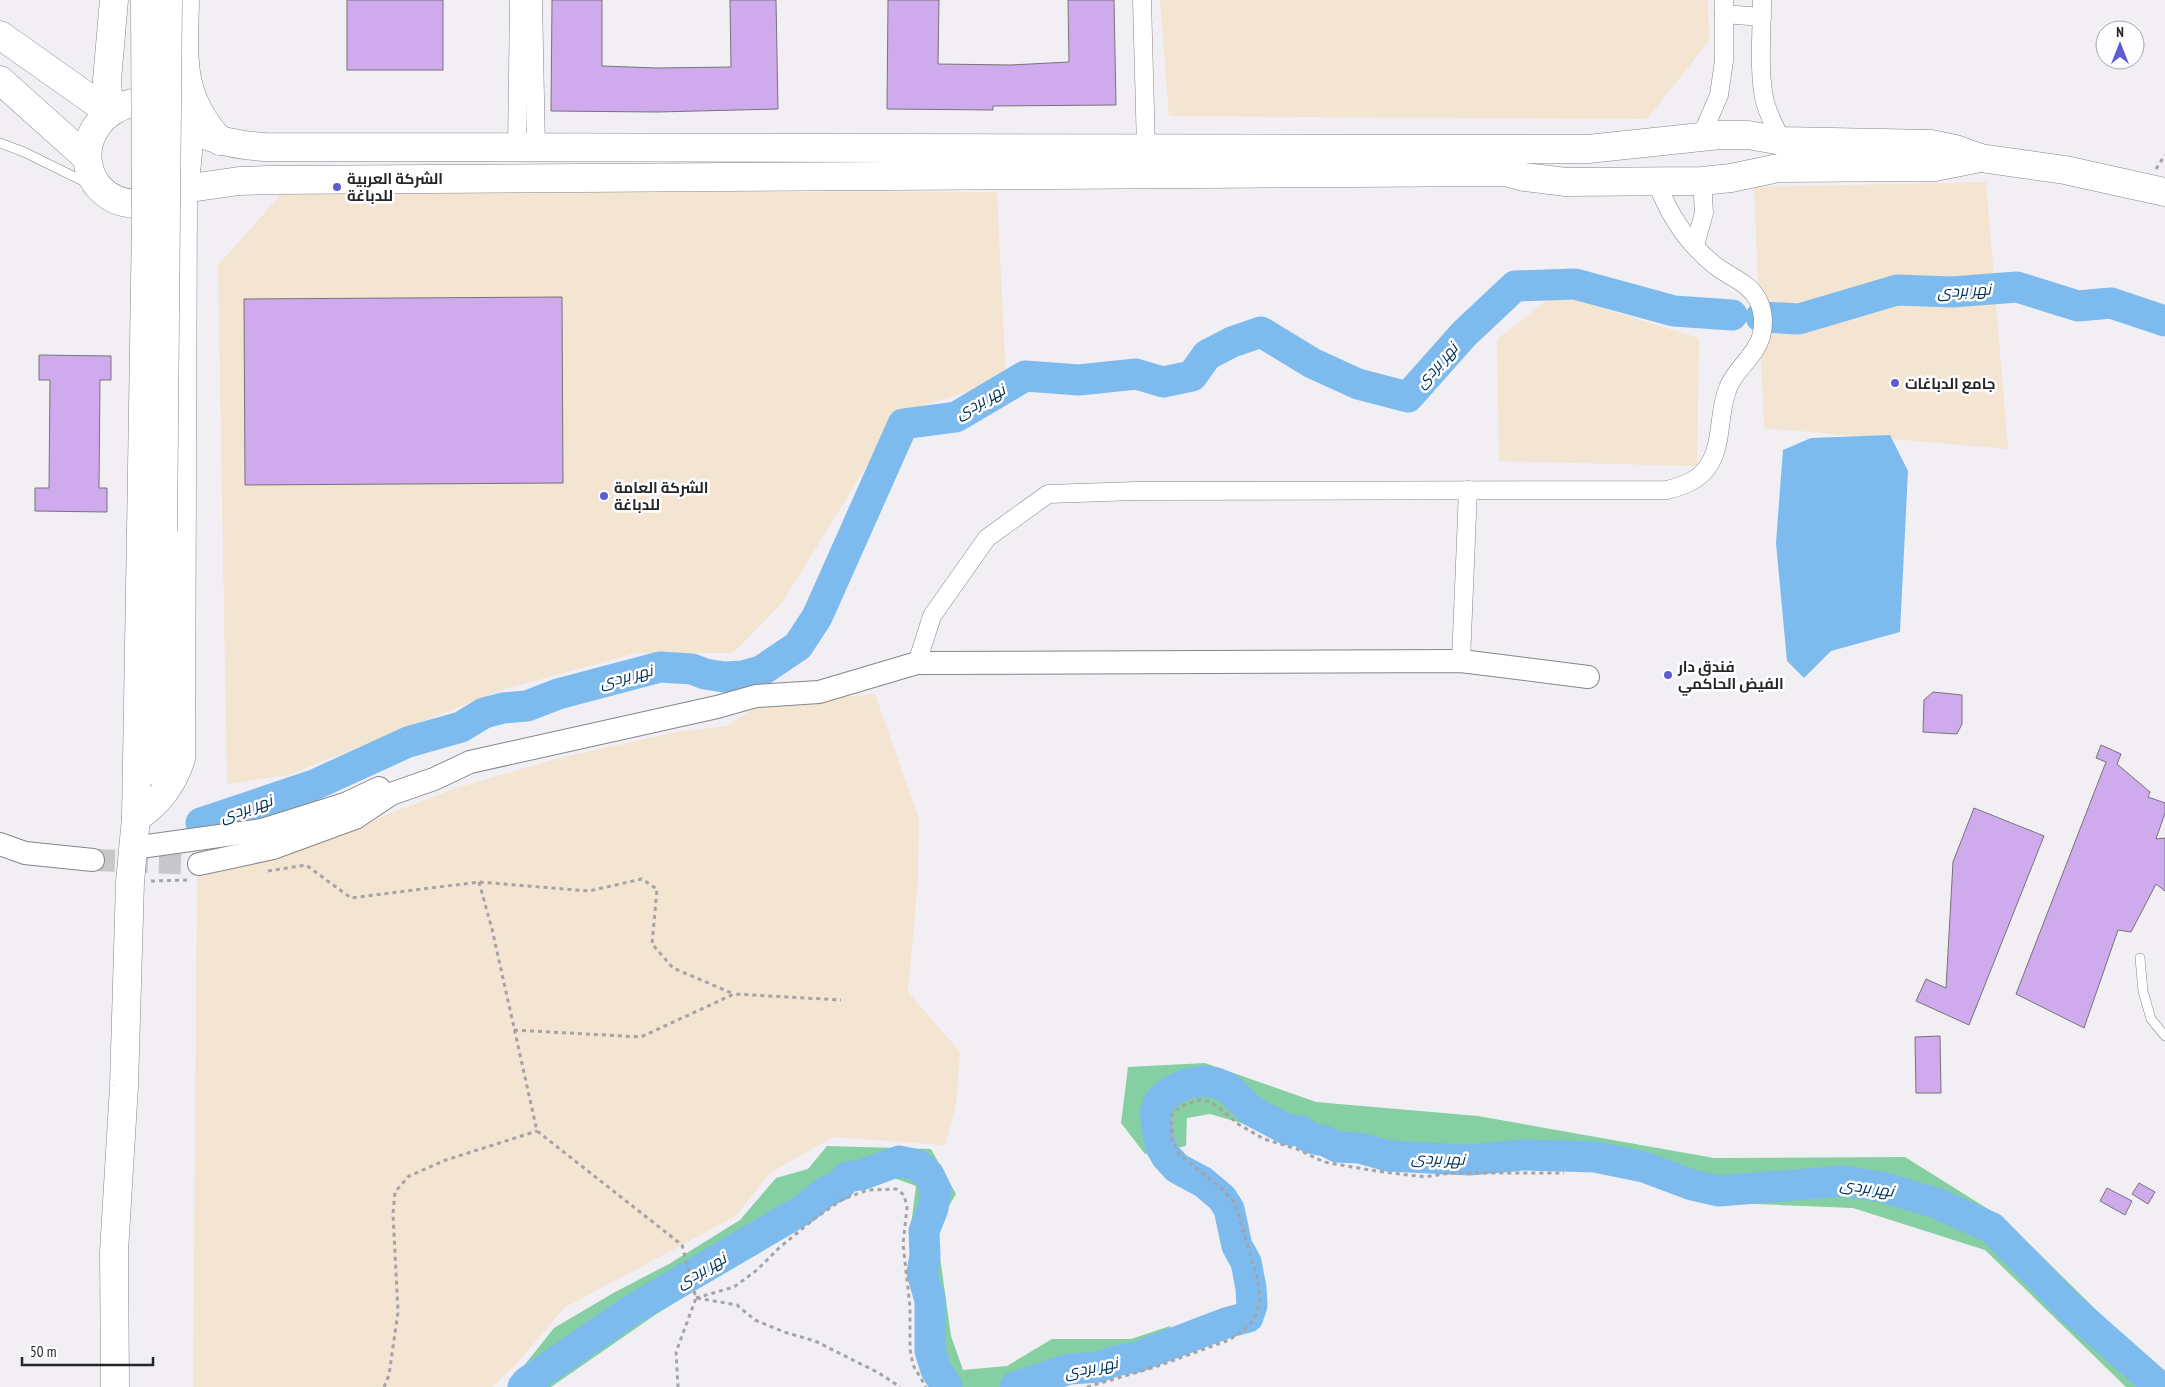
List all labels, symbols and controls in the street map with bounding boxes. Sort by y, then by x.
north arrow [2095,20,2145,70]
text: N [2116,23,2124,41]
place label: الشركة العربية للدباغة [347,169,443,205]
marker: الشركة العربية للدباغة [331,181,343,193]
water label: نهر بردى [1936,279,1993,301]
water label: نهر بردى [1410,337,1463,392]
place label: جامع الدباغات [1905,374,1995,394]
marker: جامع الدباغات [1889,377,1901,389]
water label: نهر بردى [951,378,1010,423]
place label: الشركة العامة للدباغة [614,478,709,514]
marker: الشركة العامة للدباغة [598,490,610,502]
place label: فندق دار الفيض الحاكمي [1677,657,1784,696]
water label: نهر بردى [597,659,656,692]
marker: فندق دار الفيض الحاكمي [1662,669,1674,681]
water label: نهر بردى [217,789,276,826]
water label: نهر بردى [1411,1147,1467,1169]
water label: نهر بردى [1839,1173,1897,1201]
water label: نهر بردى [673,1247,731,1292]
scale bar [22,1334,154,1366]
text: 50 m [30,1342,56,1361]
water label: نهر بردى [1063,1352,1121,1382]

